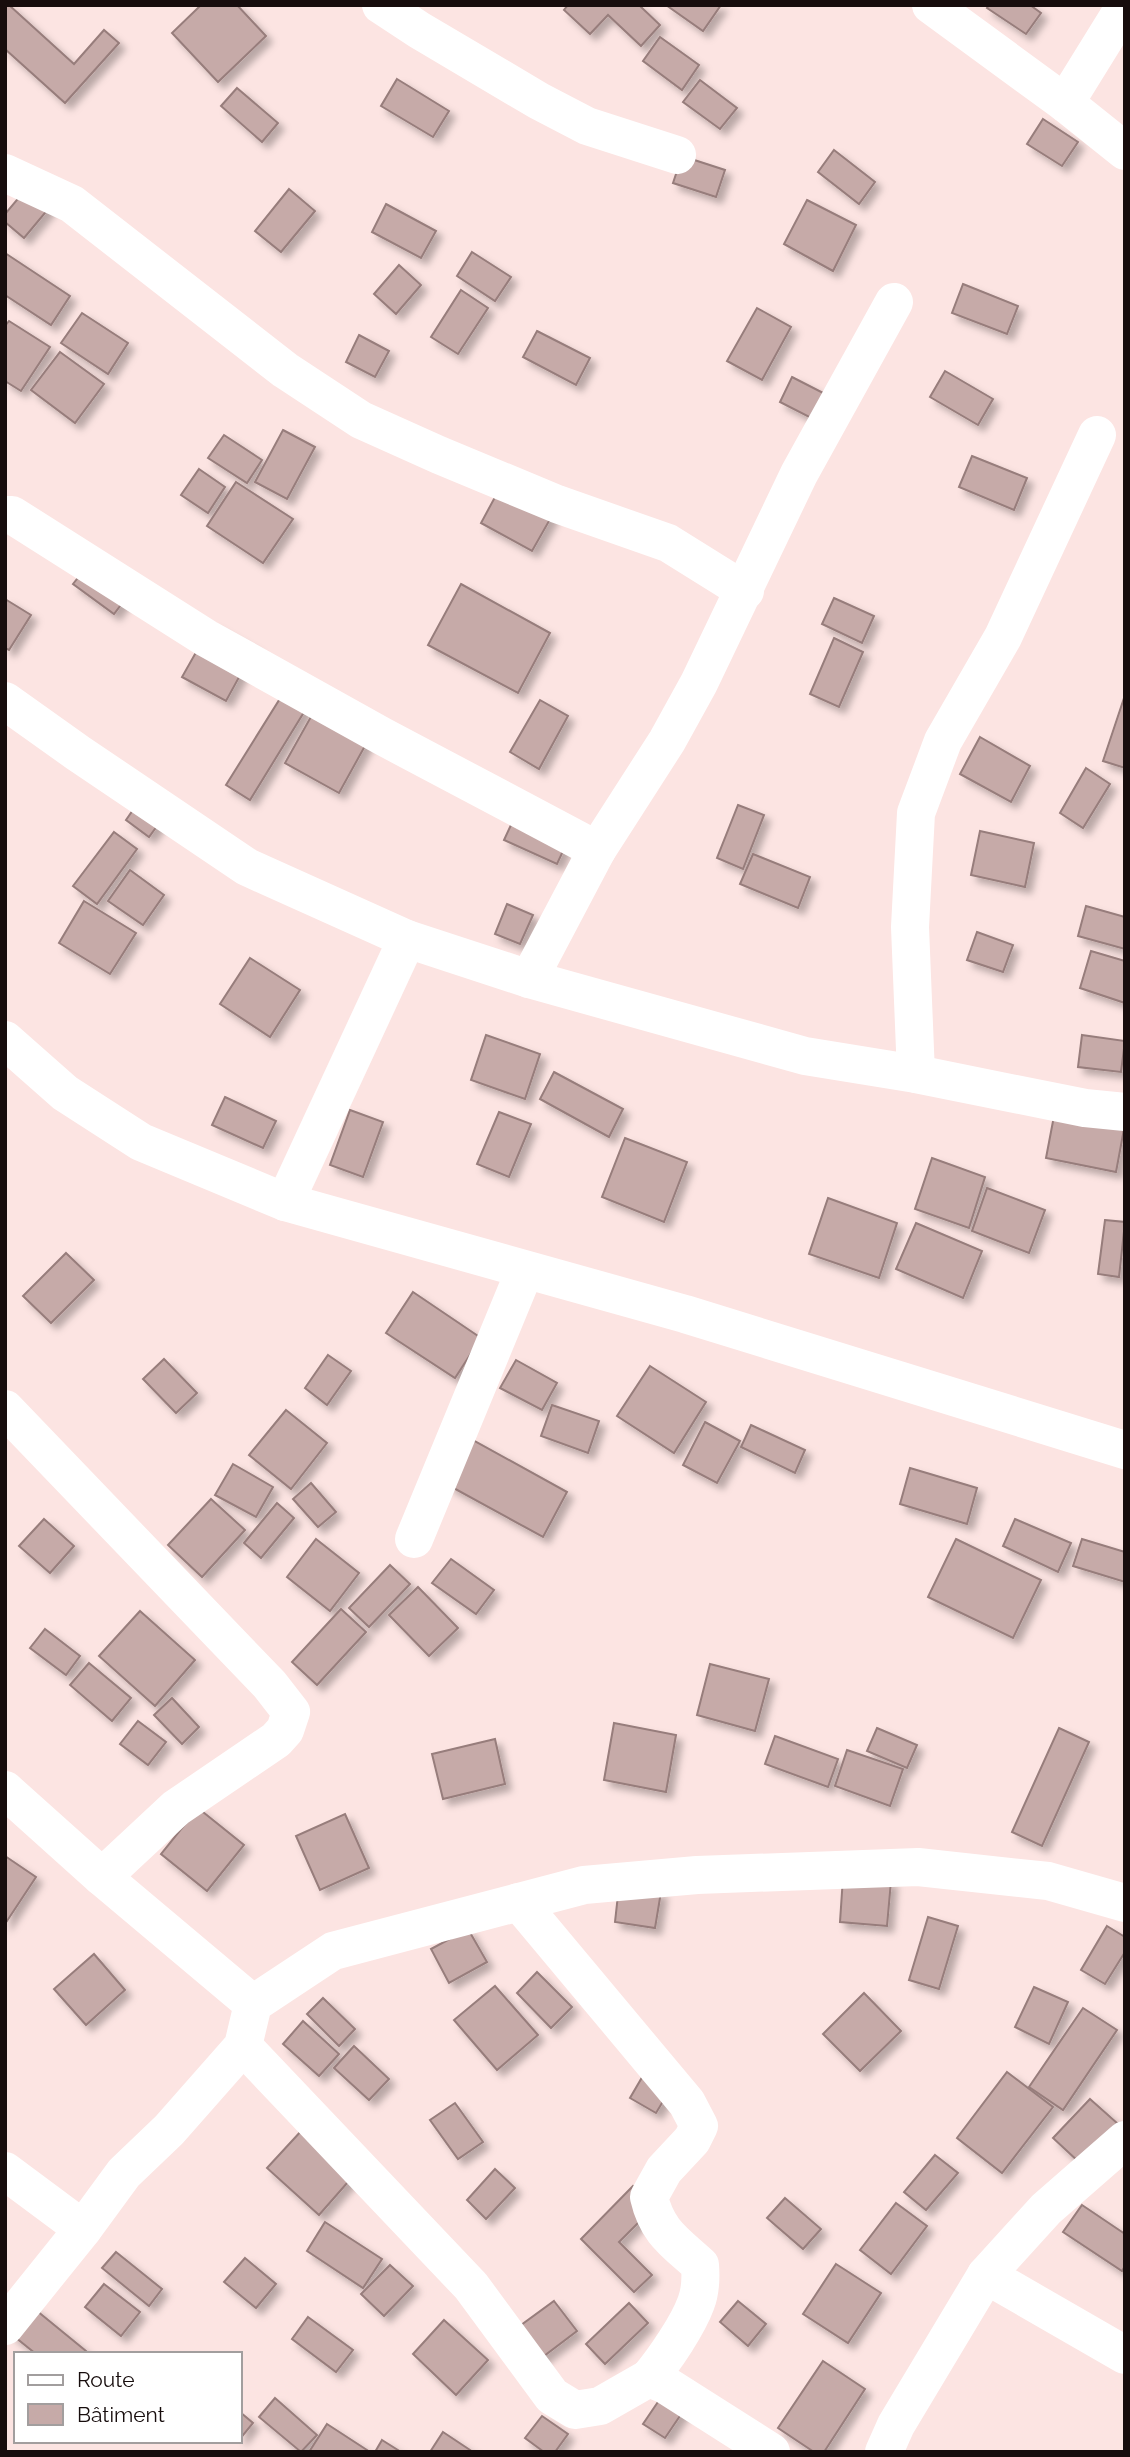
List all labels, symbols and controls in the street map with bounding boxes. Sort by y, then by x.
legend [14,2352,242,2443]
text: Route [77,2367,135,2392]
text: Bâtiment [77,2402,165,2427]

